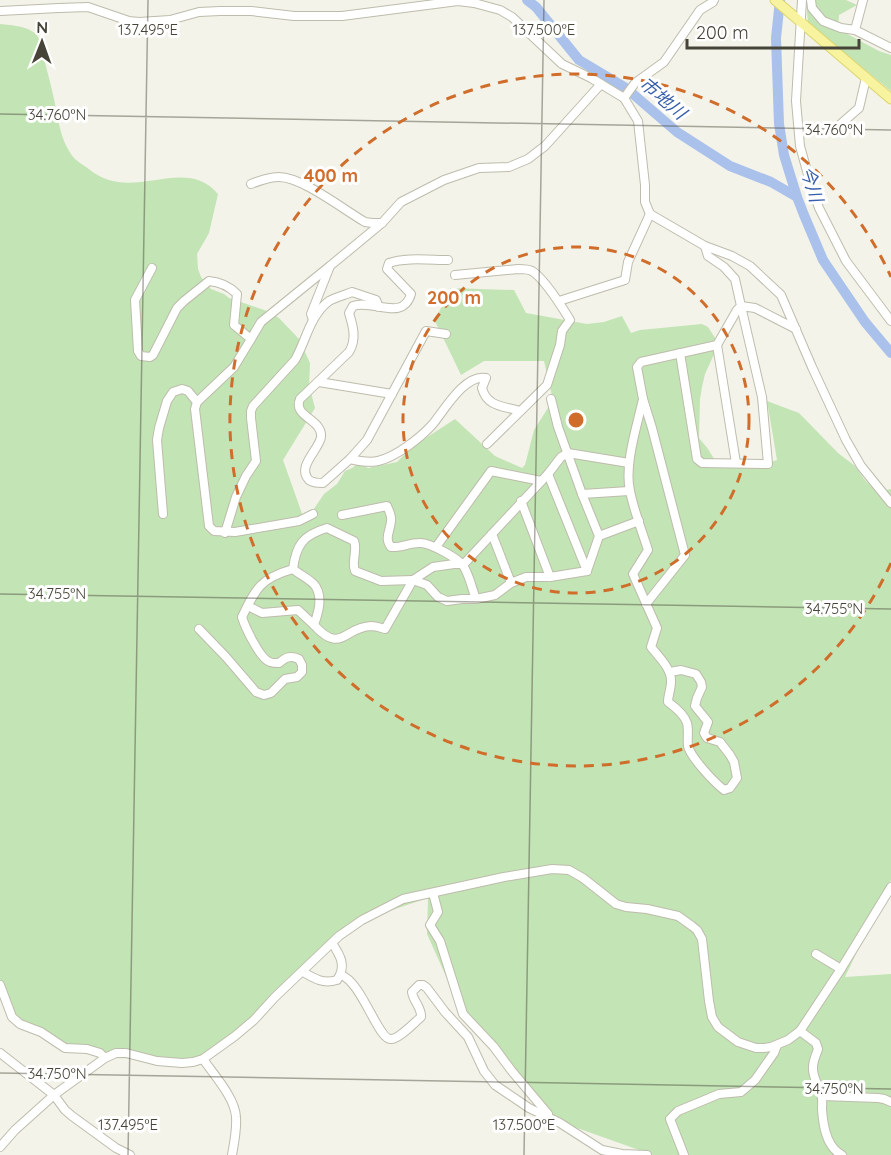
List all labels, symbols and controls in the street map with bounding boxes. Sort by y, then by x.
north arrow [12,12,72,72]
scale bar [687,12,860,50]
text: N [36,17,48,37]
text: 137.495°E [118,20,178,39]
text: 137.500°E [513,20,575,39]
text: 200 m [696,21,749,44]
water label: 市地川 [635,72,693,125]
text: 34.760°N [28,105,86,124]
text: 34.760°N [805,120,863,139]
water label: 今川 [796,163,829,206]
text: 400 m [304,164,358,187]
text: 200 m [427,286,481,309]
centre of rings [566,410,586,430]
text: 34.755°N [28,584,86,603]
text: 34.755°N [805,599,863,618]
text: 34.750°N [27,1064,87,1083]
text: 34.750°N [804,1079,864,1098]
text: 137.495°E [98,1115,158,1134]
text: 137.500°E [493,1115,555,1134]

